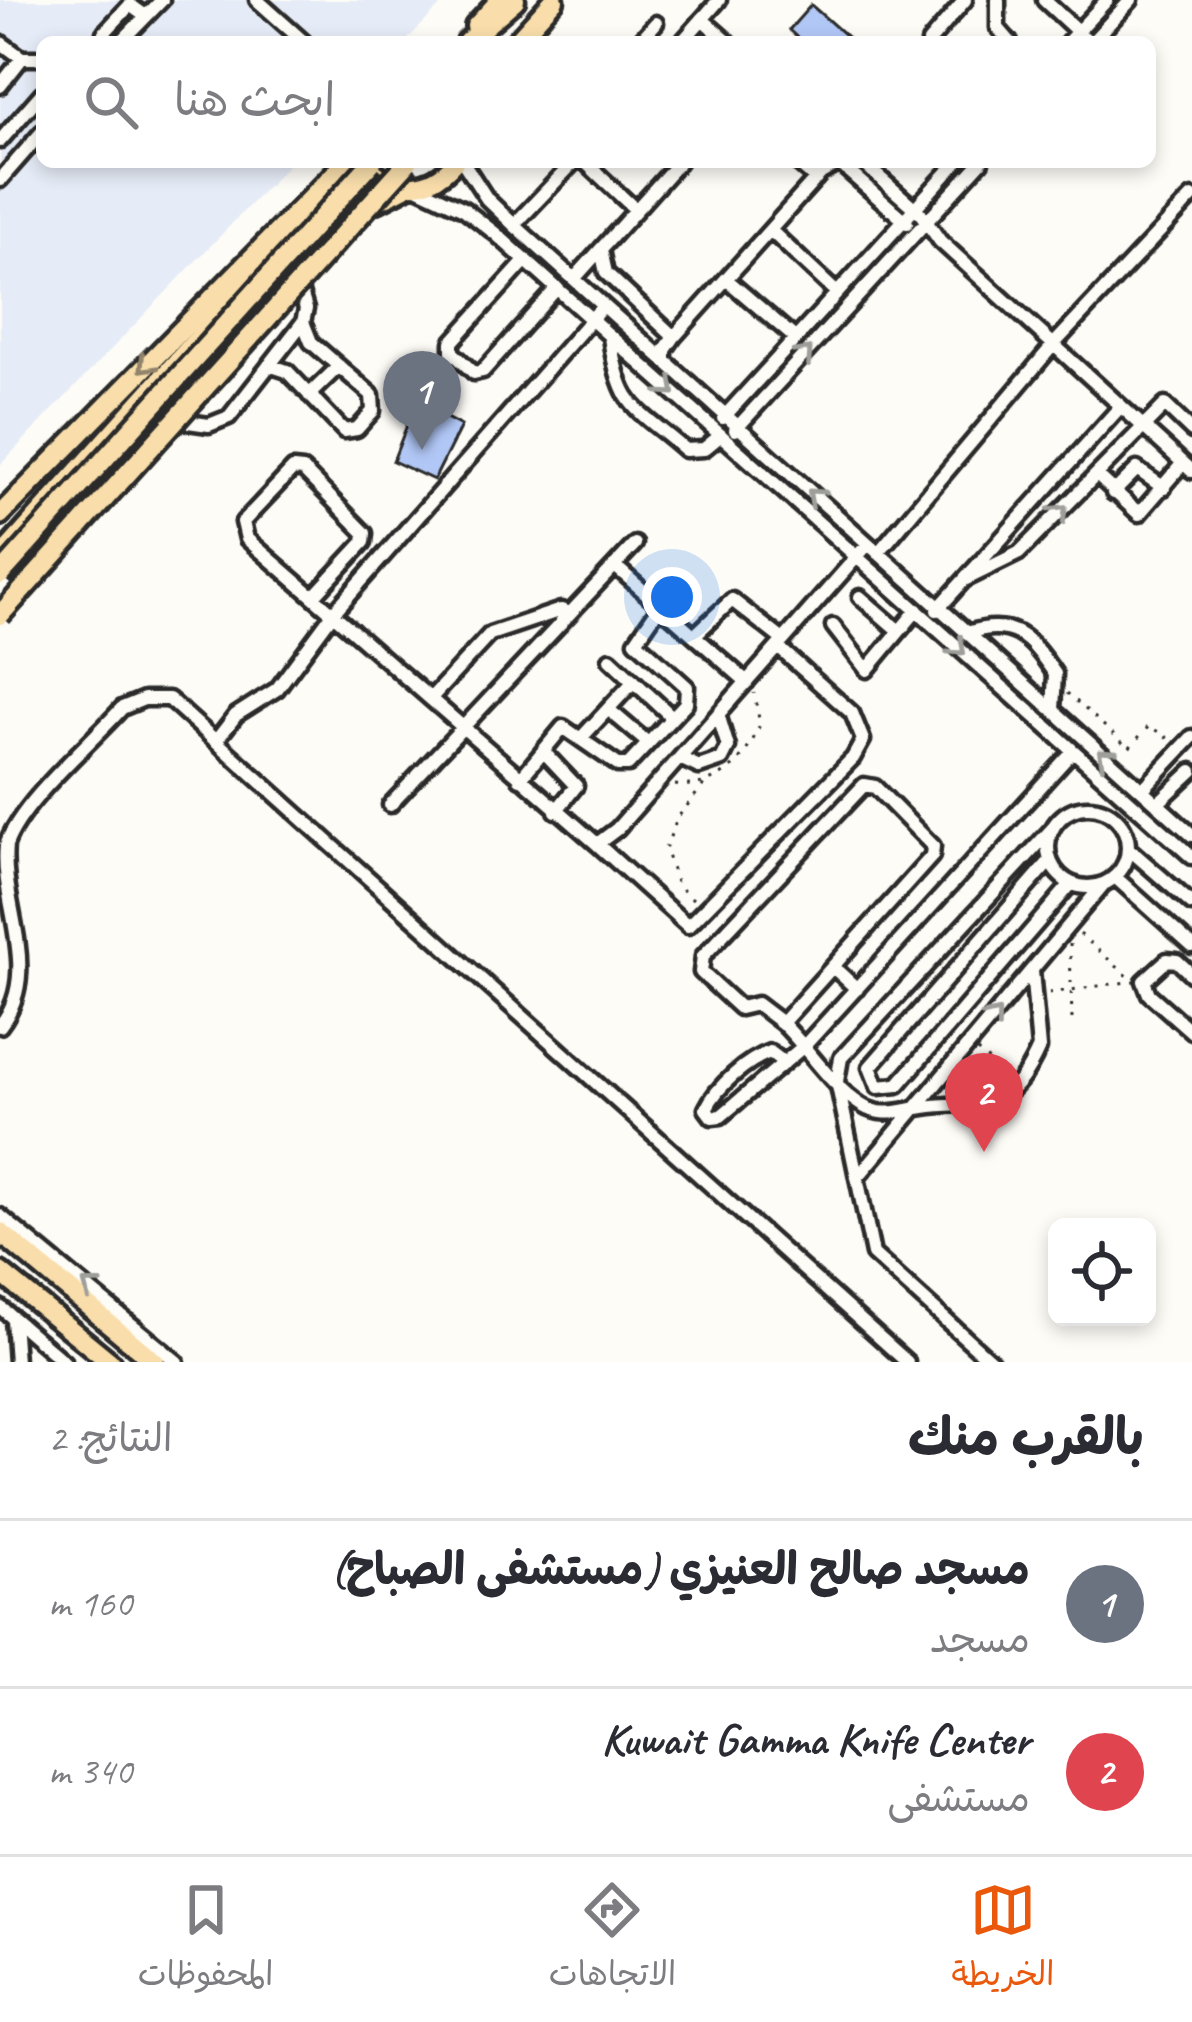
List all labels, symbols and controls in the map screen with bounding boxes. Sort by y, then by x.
search box [36,36,1156,168]
icon: search [78,69,144,135]
text: ابحث هنا [174,72,335,129]
one-way arrow [791,346,812,367]
one-way arrow [139,351,161,373]
pin: 1 [383,351,461,450]
one-way arrow [654,374,676,395]
one-way arrow [807,489,828,510]
one-way arrow [1046,504,1068,526]
your location [642,567,702,627]
one-way arrow [945,634,966,655]
one-way arrow [1097,749,1119,770]
one-way arrow [980,1008,1002,1030]
pin: 2 [945,1053,1023,1152]
map controls [1048,1218,1156,1326]
button: locate [1048,1218,1156,1326]
one-way arrow [82,1280,104,1301]
text: بالقرب منك [908,1405,1144,1469]
text: النتائج: 2 [48,1414,173,1463]
text: مسجد صالح العنيزي (مستشفى الصباح) [331,1541,1030,1598]
text: 160 m [48,1579,132,1628]
text: 1 [1096,1579,1114,1628]
text: مسجد [930,1615,1030,1664]
text: Kuwait Gamma Knife Center [601,1711,1030,1768]
text: 340 m [48,1747,132,1796]
text: 2 [1096,1747,1114,1796]
text: مستشفى [887,1774,1030,1823]
tab: المحفوظات [138,1877,274,2003]
tab: الاتجاهات [549,1877,676,2003]
tab: الخريطة [951,1877,1054,2003]

